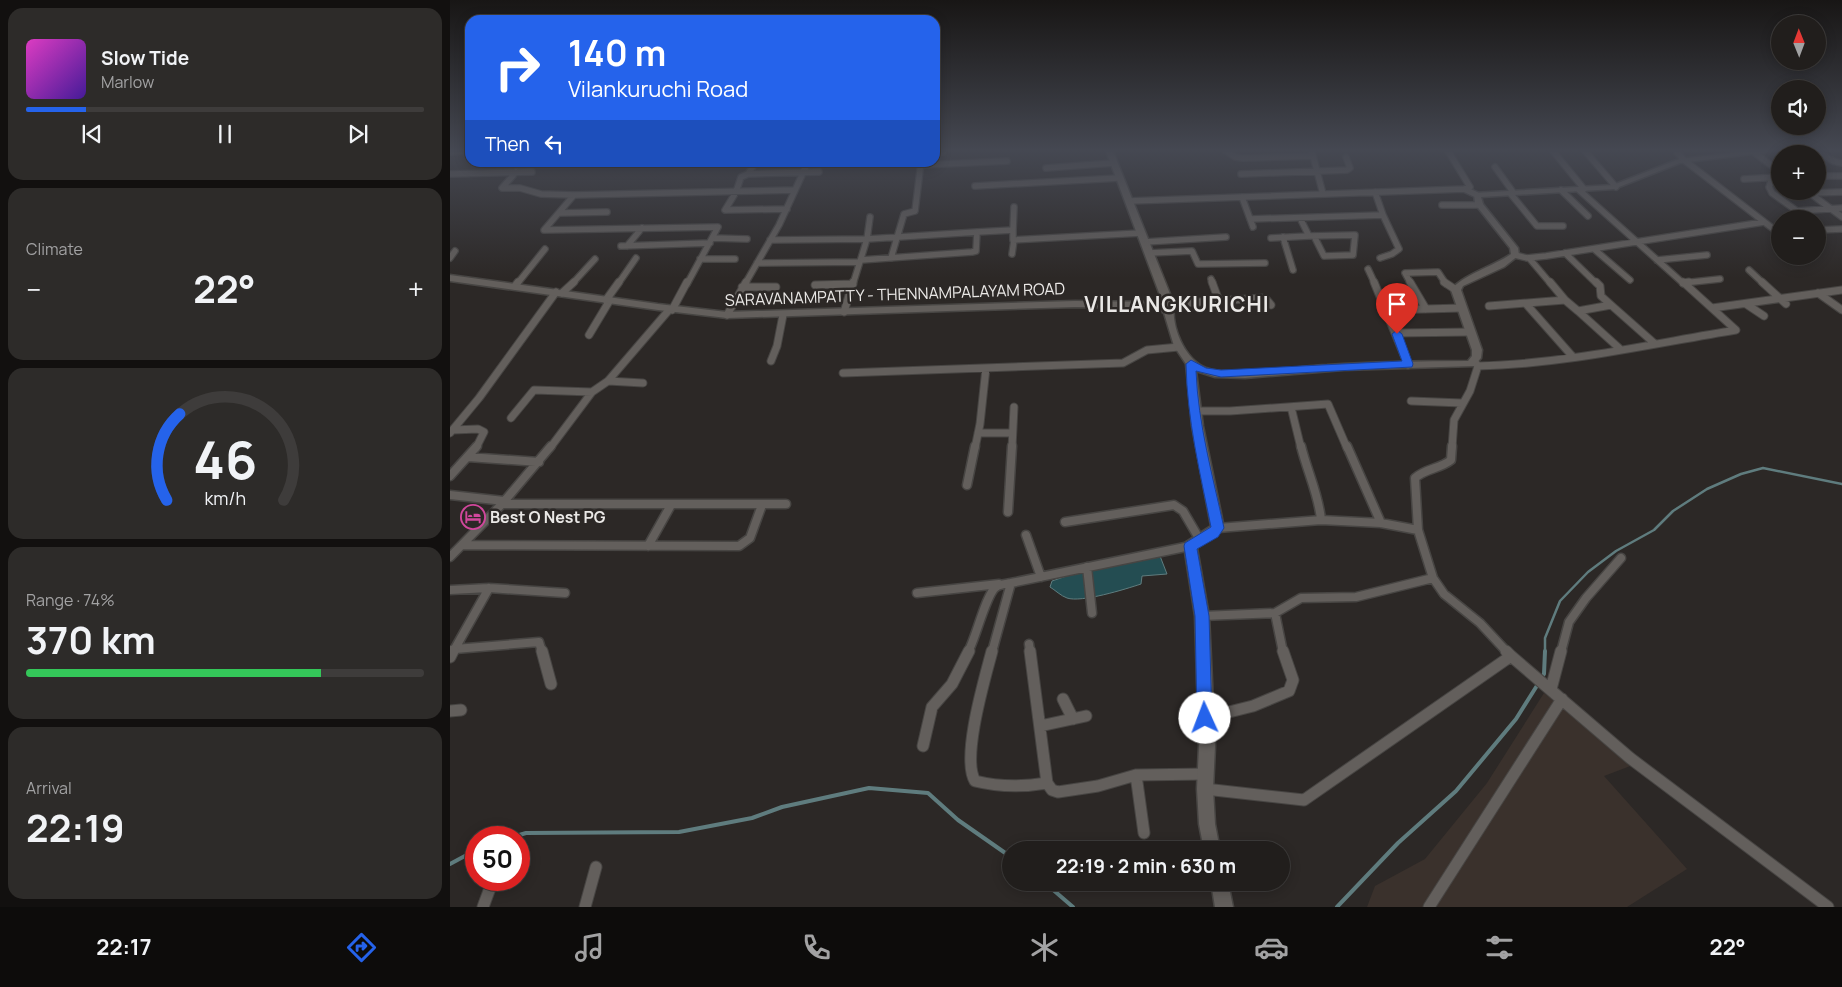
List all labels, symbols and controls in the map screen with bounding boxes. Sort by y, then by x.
north arrow [1771,15,1826,70]
map controls [1771,15,1826,265]
text: 140 m [568,29,666,77]
icon: right [485,35,550,100]
text: Slow Tide [101,45,189,71]
text: Marlow [101,71,154,93]
text: Vilankuruchi Road [568,74,748,104]
button: sound [1771,80,1826,135]
icon: previous [78,120,106,148]
icon: pause [211,120,239,148]
icon: next [344,120,372,148]
icon: left [540,130,568,158]
text: Then [485,131,530,157]
button: + [1771,145,1826,200]
button: − [1771,210,1826,265]
text: Climate [26,238,83,260]
text: 22° [193,262,256,314]
text: − [26,270,41,308]
text: + [408,270,424,308]
street label: SARAVANAMPATTY - THENNAMPALAYAM ROAD [724,277,1066,311]
pin [1376,283,1418,334]
district label: VILLANGKURICHI [1084,290,1270,318]
icon: arrive [1383,290,1411,318]
text: 46 [193,424,257,495]
text: km/h [204,486,246,510]
hotel icon: Best O Nest PG [460,504,486,530]
place label: Best O Nest PG [490,506,606,528]
text: Range · 74% [26,589,115,611]
text: 370 km [26,613,156,665]
position arrow [1178,691,1230,743]
text: Arrival [26,777,72,799]
text: 22:19 [26,801,125,853]
speed limit sign: 50 [465,826,530,891]
text: 22:19 · 2 min · 630 m [1056,853,1236,879]
icon: directions [344,930,379,965]
icon: music [572,930,607,965]
icon: phone [799,930,834,965]
icon: climate [1027,930,1062,965]
icon: car [1254,930,1289,965]
icon: filters [1482,930,1517,965]
text: 22:17 [96,932,151,962]
text: 22° [1710,932,1746,962]

